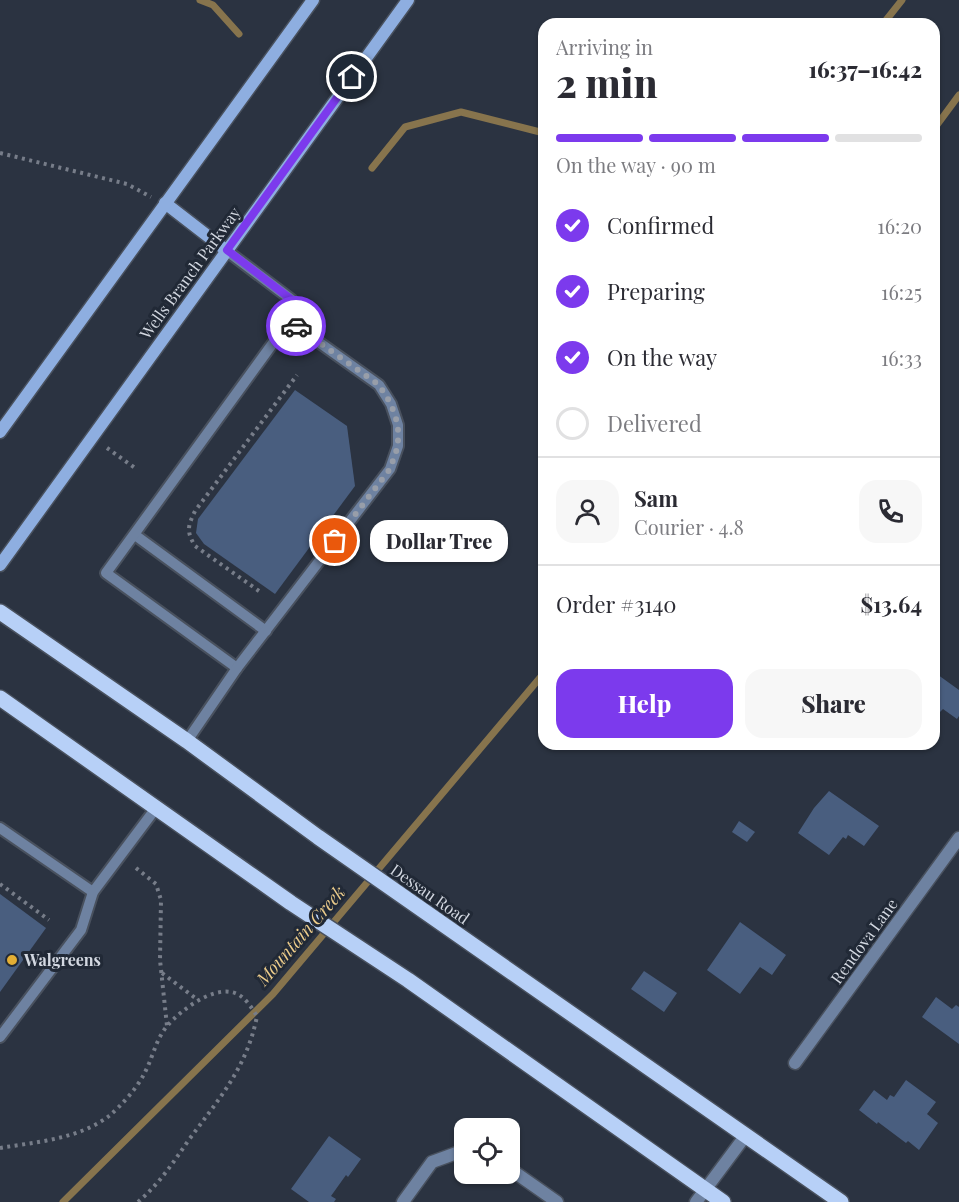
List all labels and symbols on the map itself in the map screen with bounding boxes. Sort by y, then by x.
pin [326,51,377,102]
street label: Wells Branch Parkway [134,202,245,344]
courier [266,296,326,356]
pin [309,515,360,566]
callout: Dollar Tree [371,520,509,562]
street label: Dessau Road [387,859,474,928]
water label: Mountain Creek [250,880,350,991]
street label: Rendova Lane [826,894,902,988]
place label: Walgreens [23,949,101,970]
marker: Walgreens [5,953,19,967]

